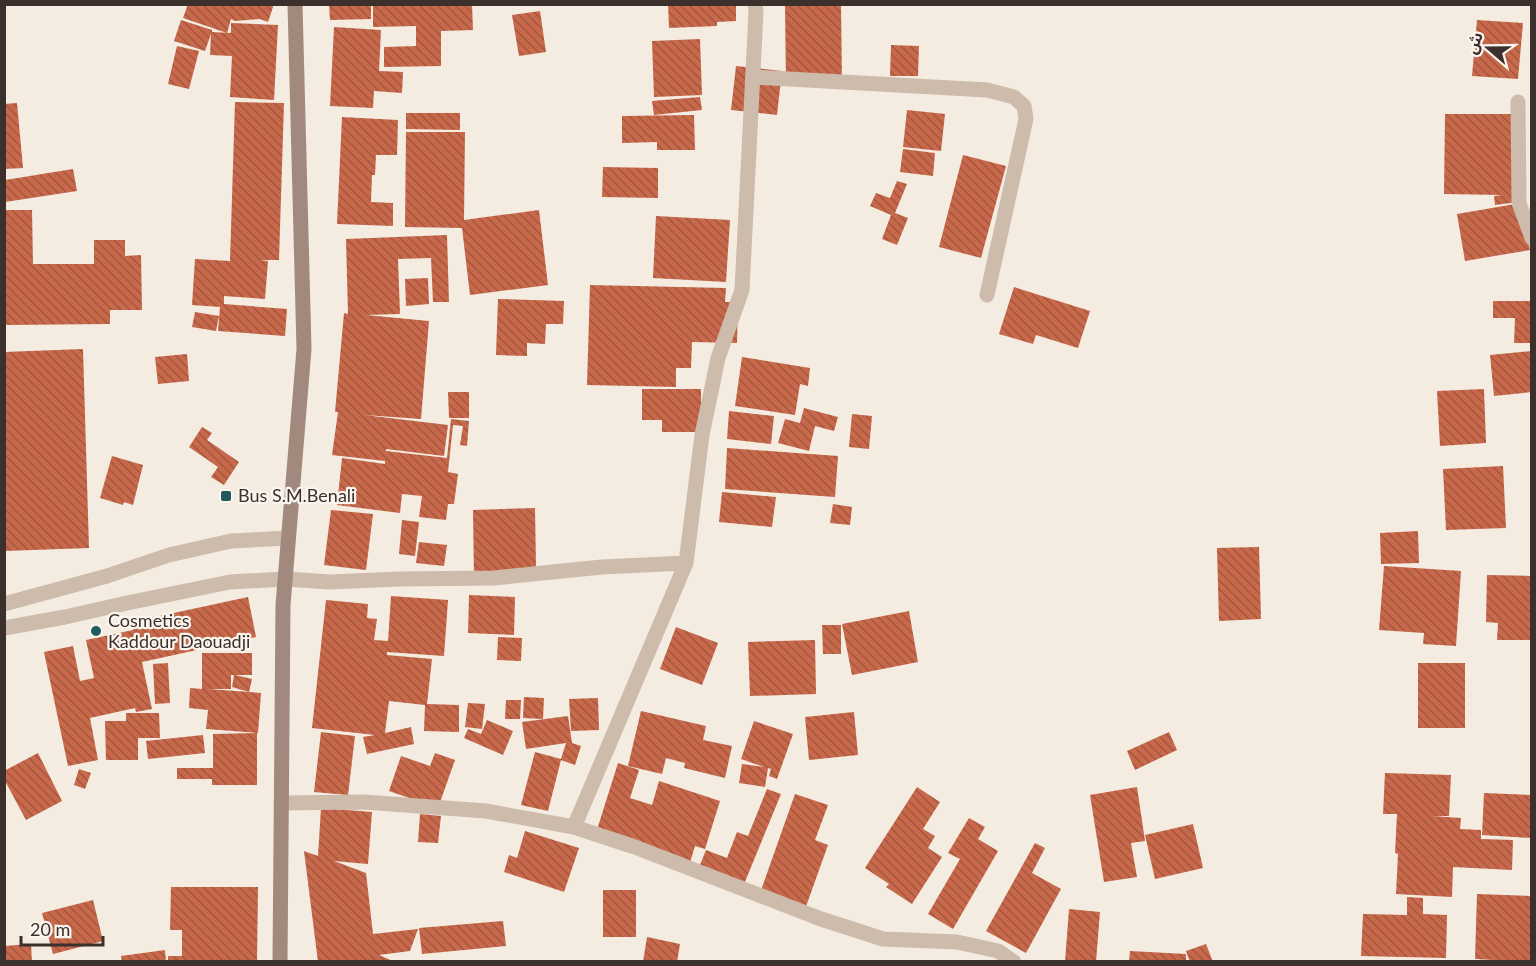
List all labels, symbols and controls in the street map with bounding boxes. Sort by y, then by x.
north arrow [1458,18,1518,78]
text: ش [1461,29,1487,57]
place label: Bus S.M.Benali [238,484,355,506]
marker: Bus S.M.Benali [219,489,233,503]
place label: Cosmetics Kaddour Daouadji [108,609,250,652]
marker: Cosmetics Kaddour Daouadji [89,624,103,638]
scale bar [21,909,104,947]
text: 20 m [30,918,70,940]

